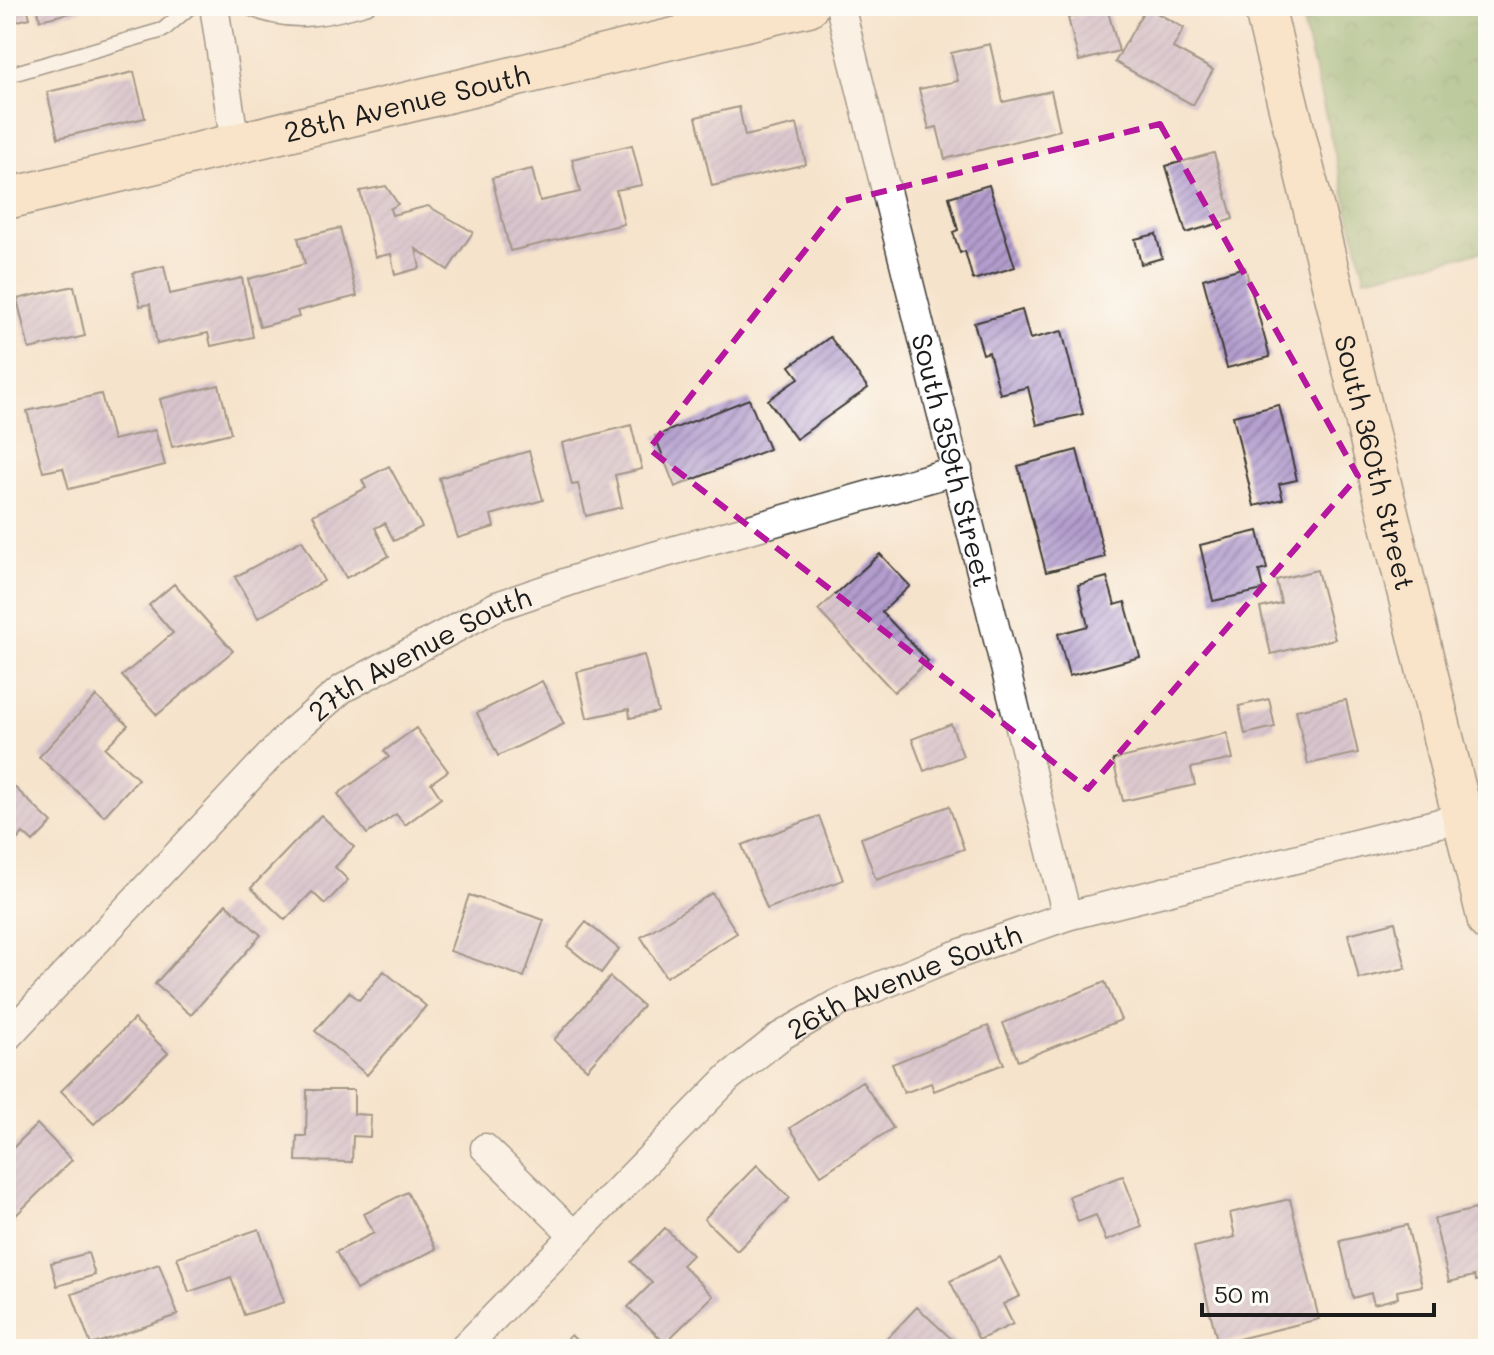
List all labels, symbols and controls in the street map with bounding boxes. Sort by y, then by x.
street label: 28th Avenue South [280,56,533,150]
street label: South 359th Street [904,329,1002,591]
street label: South 360th Street [1327,331,1424,594]
street label: 27th Avenue South [300,578,535,729]
street label: 26th Avenue South [780,916,1026,1047]
scale bar [1202,1267,1434,1317]
text: 50 m [1214,1278,1270,1309]

